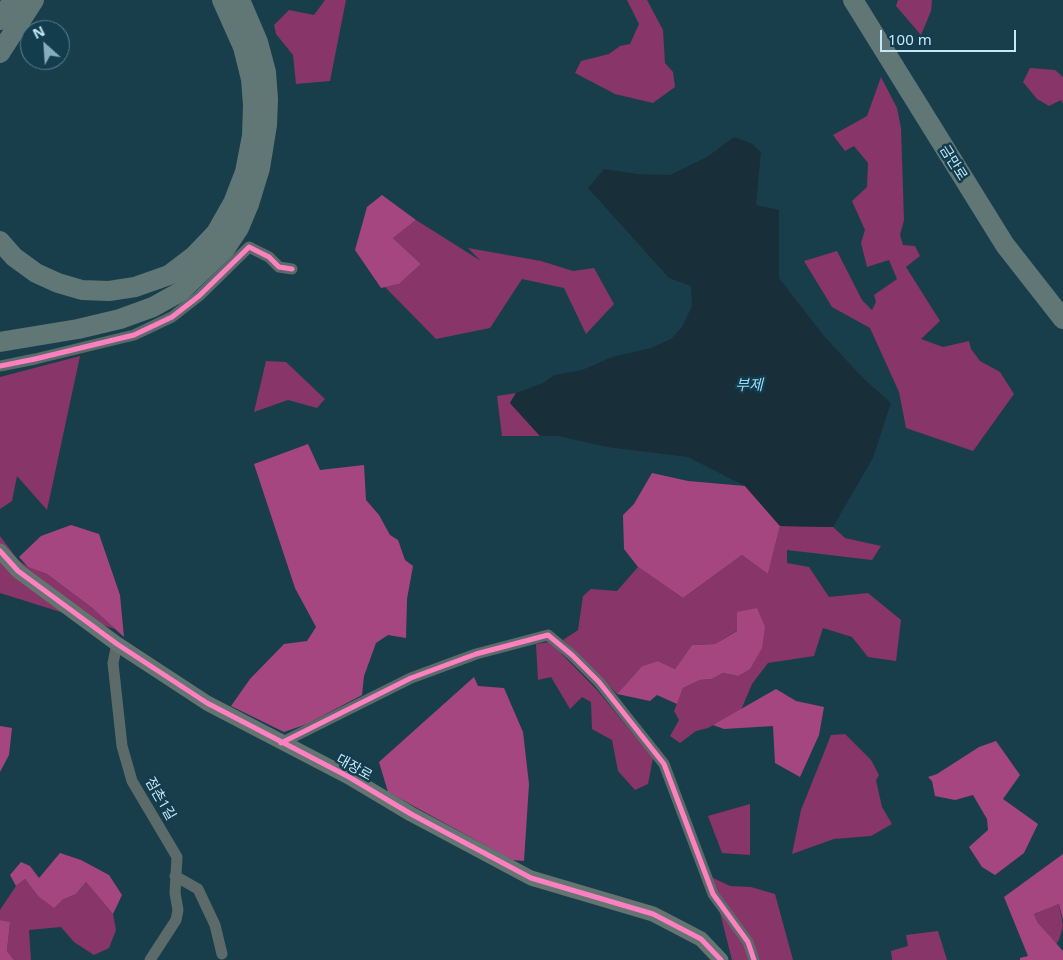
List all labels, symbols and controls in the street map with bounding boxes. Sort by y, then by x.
north arrow [20,20,70,70]
scale bar [883,20,1019,52]
text: N [29,21,48,43]
text: 100 m [888,29,932,49]
street label: 금만로 [936,142,970,184]
water label: 부제 [735,377,763,395]
street label: 대장로 [333,751,375,785]
street label: 점촌1길 [141,775,179,823]

